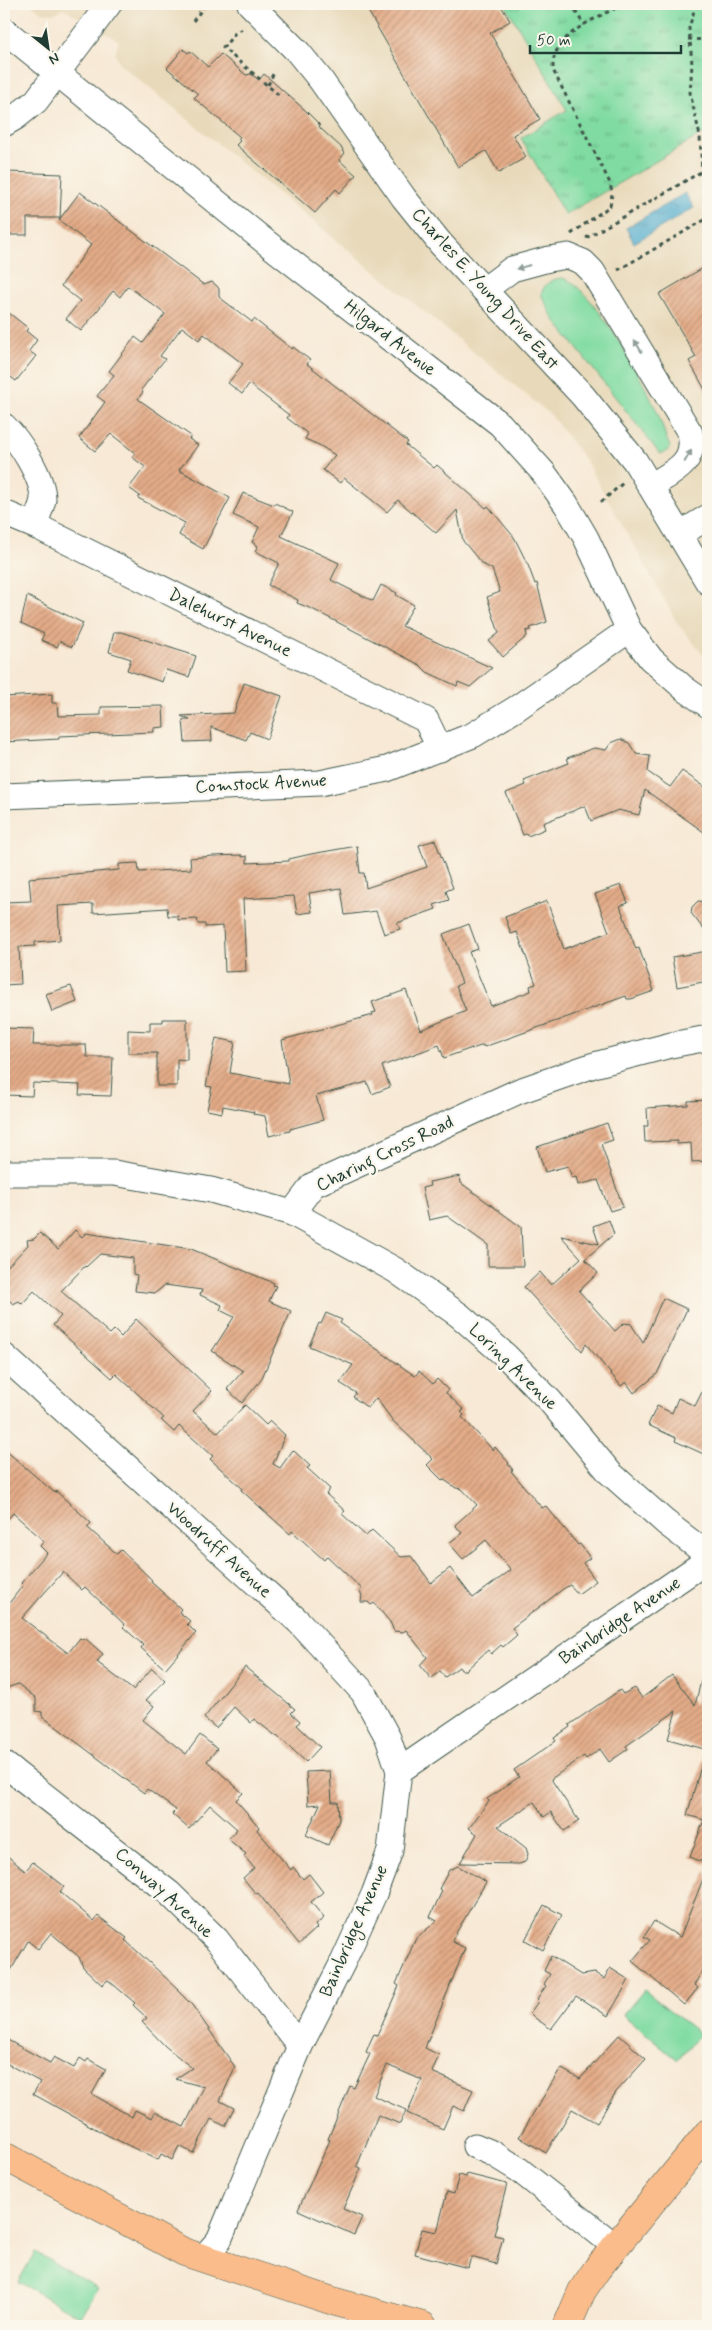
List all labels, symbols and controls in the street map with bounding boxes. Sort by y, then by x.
north arrow [22,22,72,72]
scale bar [530,22,681,54]
text: 50 m [537,31,571,51]
text: N [45,48,63,69]
street label: Charles E. Young Drive East [405,203,565,376]
one-way arrow [516,263,531,271]
street label: Hilgard Avenue [338,294,441,383]
one-way arrow [633,339,642,352]
one-way arrow [684,448,692,463]
street label: Dalehurst Avenue [164,583,296,663]
street label: Comstock Avenue [195,769,327,799]
street label: Charing Cross Road [312,1110,459,1200]
street label: Loring Avenue [463,1318,563,1416]
street label: Woodruff Avenue [161,1496,277,1604]
street label: Bainbridge Avenue [554,1571,686,1672]
street label: Conway Avenue [109,1842,219,1944]
street label: Bainbridge Avenue [314,1861,395,2001]

